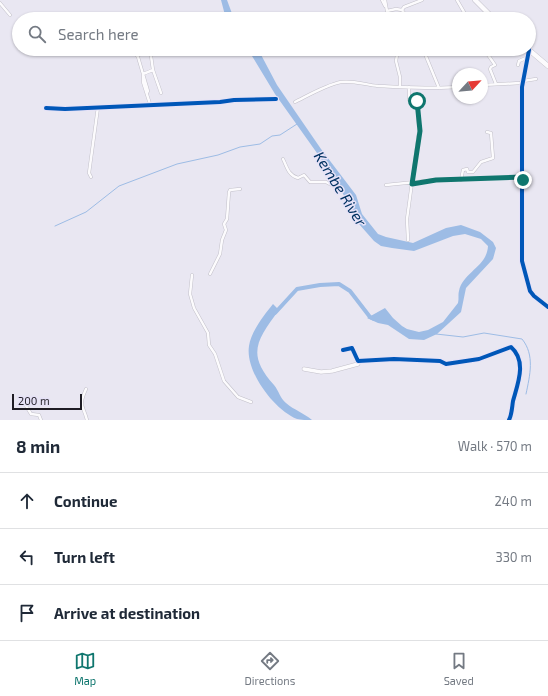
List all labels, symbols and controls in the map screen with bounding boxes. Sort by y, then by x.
search box [12,12,536,56]
icon: search [26,23,48,45]
text: Search here [58,25,139,43]
north arrow [452,68,488,104]
route start [408,92,426,110]
water label: Kembe River [311,148,371,230]
route end [514,171,532,189]
scale bar [12,392,82,411]
text: 200 m [18,394,50,407]
text: 8 min [16,436,60,456]
text: Walk · 570 m [458,438,532,454]
icon: ahead [16,490,38,512]
text: Continue [54,492,117,510]
text: 240 m [495,493,532,509]
icon: left [16,546,38,568]
text: Turn left [54,548,115,566]
text: 330 m [495,549,532,565]
icon: arrive [16,602,38,624]
text: Arrive at destination [54,604,200,622]
tab: Map [74,650,96,687]
tab: Directions [245,650,295,687]
tab: Saved [444,650,474,687]

